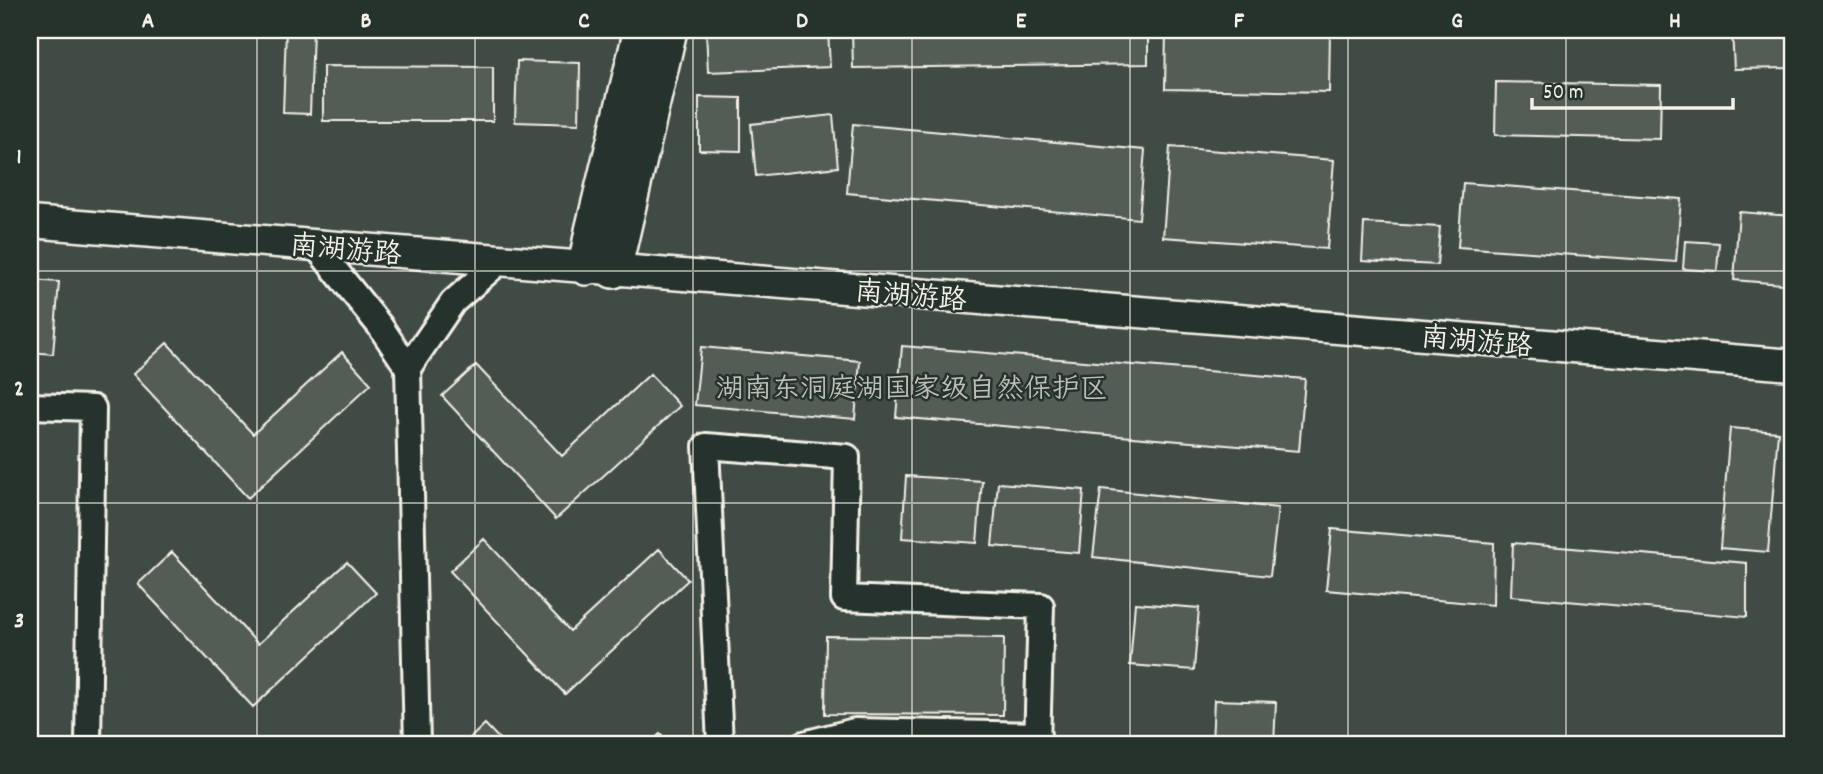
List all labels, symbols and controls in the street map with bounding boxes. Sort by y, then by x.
text: A [142,6,154,39]
text: B [361,6,372,39]
text: C [578,6,590,39]
text: D [796,6,808,39]
text: E [1016,6,1027,39]
text: F [1234,6,1245,39]
text: G [1451,6,1463,39]
text: H [1669,6,1681,39]
scale bar [1532,66,1734,110]
text: 50 m [1543,79,1583,109]
text: 1 [16,142,22,175]
street label: 南湖游路 [288,228,403,278]
street label: 南湖游路 [853,274,968,324]
street label: 南湖游路 [1419,320,1534,370]
park label: 湖南东洞庭湖国家级自然保护区 [716,372,1108,412]
text: 2 [14,374,24,407]
text: 3 [14,606,24,639]

